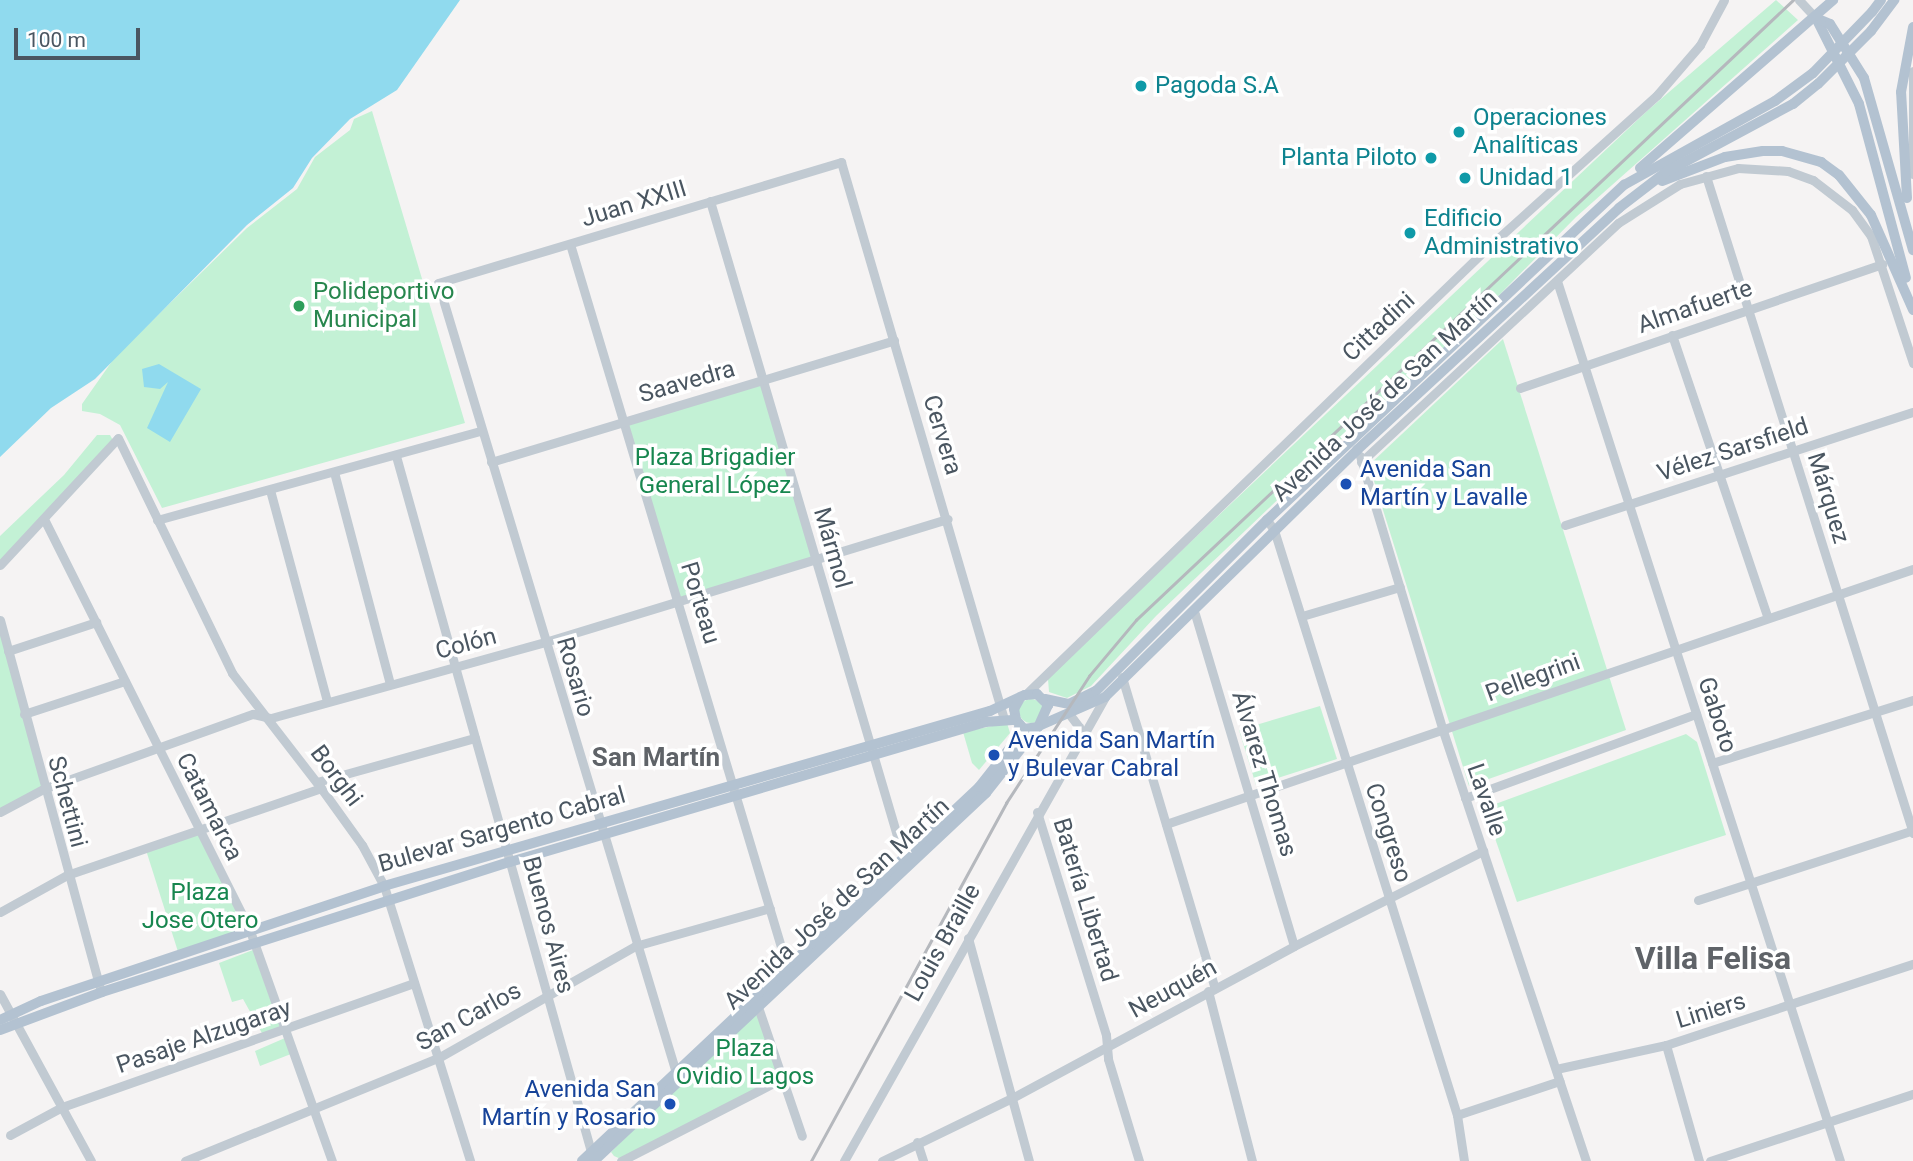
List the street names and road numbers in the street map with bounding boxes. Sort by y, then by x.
street label: Juan XXIII [578,174,690,234]
street label: Almafuerte [1634,274,1756,340]
street label: Avenida José de San Martín [1266,284,1504,508]
street label: Cittadini [1337,286,1421,368]
street label: Saavedra [636,355,738,409]
street label: Cervera [916,392,968,478]
street label: Vélez Sarsfield [1654,412,1812,488]
street label: Márquez [1801,449,1855,547]
street label: Mármol [807,504,857,592]
street label: Porteau [674,559,726,647]
street label: Colón [432,622,500,666]
street label: Rosario [550,634,600,720]
street label: Pellegrini [1482,648,1584,708]
street label: Gaboto [1691,674,1743,756]
street label: Álvarez Thomas [1225,687,1303,861]
street label: Borghi [304,740,368,812]
street label: Catamarca [170,748,248,866]
street label: Schettini [41,753,93,851]
street label: Lavalle [1460,760,1512,840]
street label: Congreso [1358,780,1418,886]
street label: Bulevar Sargento Cabral [375,781,629,879]
street label: Avenida José de San Martín [718,792,956,1016]
street label: Batería Libertad [1046,815,1124,985]
street label: Buenos Aires [516,853,580,997]
street label: Louis Braille [899,879,987,1007]
street label: Neuquén [1124,953,1222,1025]
street label: San Carlos [412,976,526,1058]
street label: Liniers [1673,987,1749,1035]
street label: Pasaje Alzugaray [113,994,295,1080]

